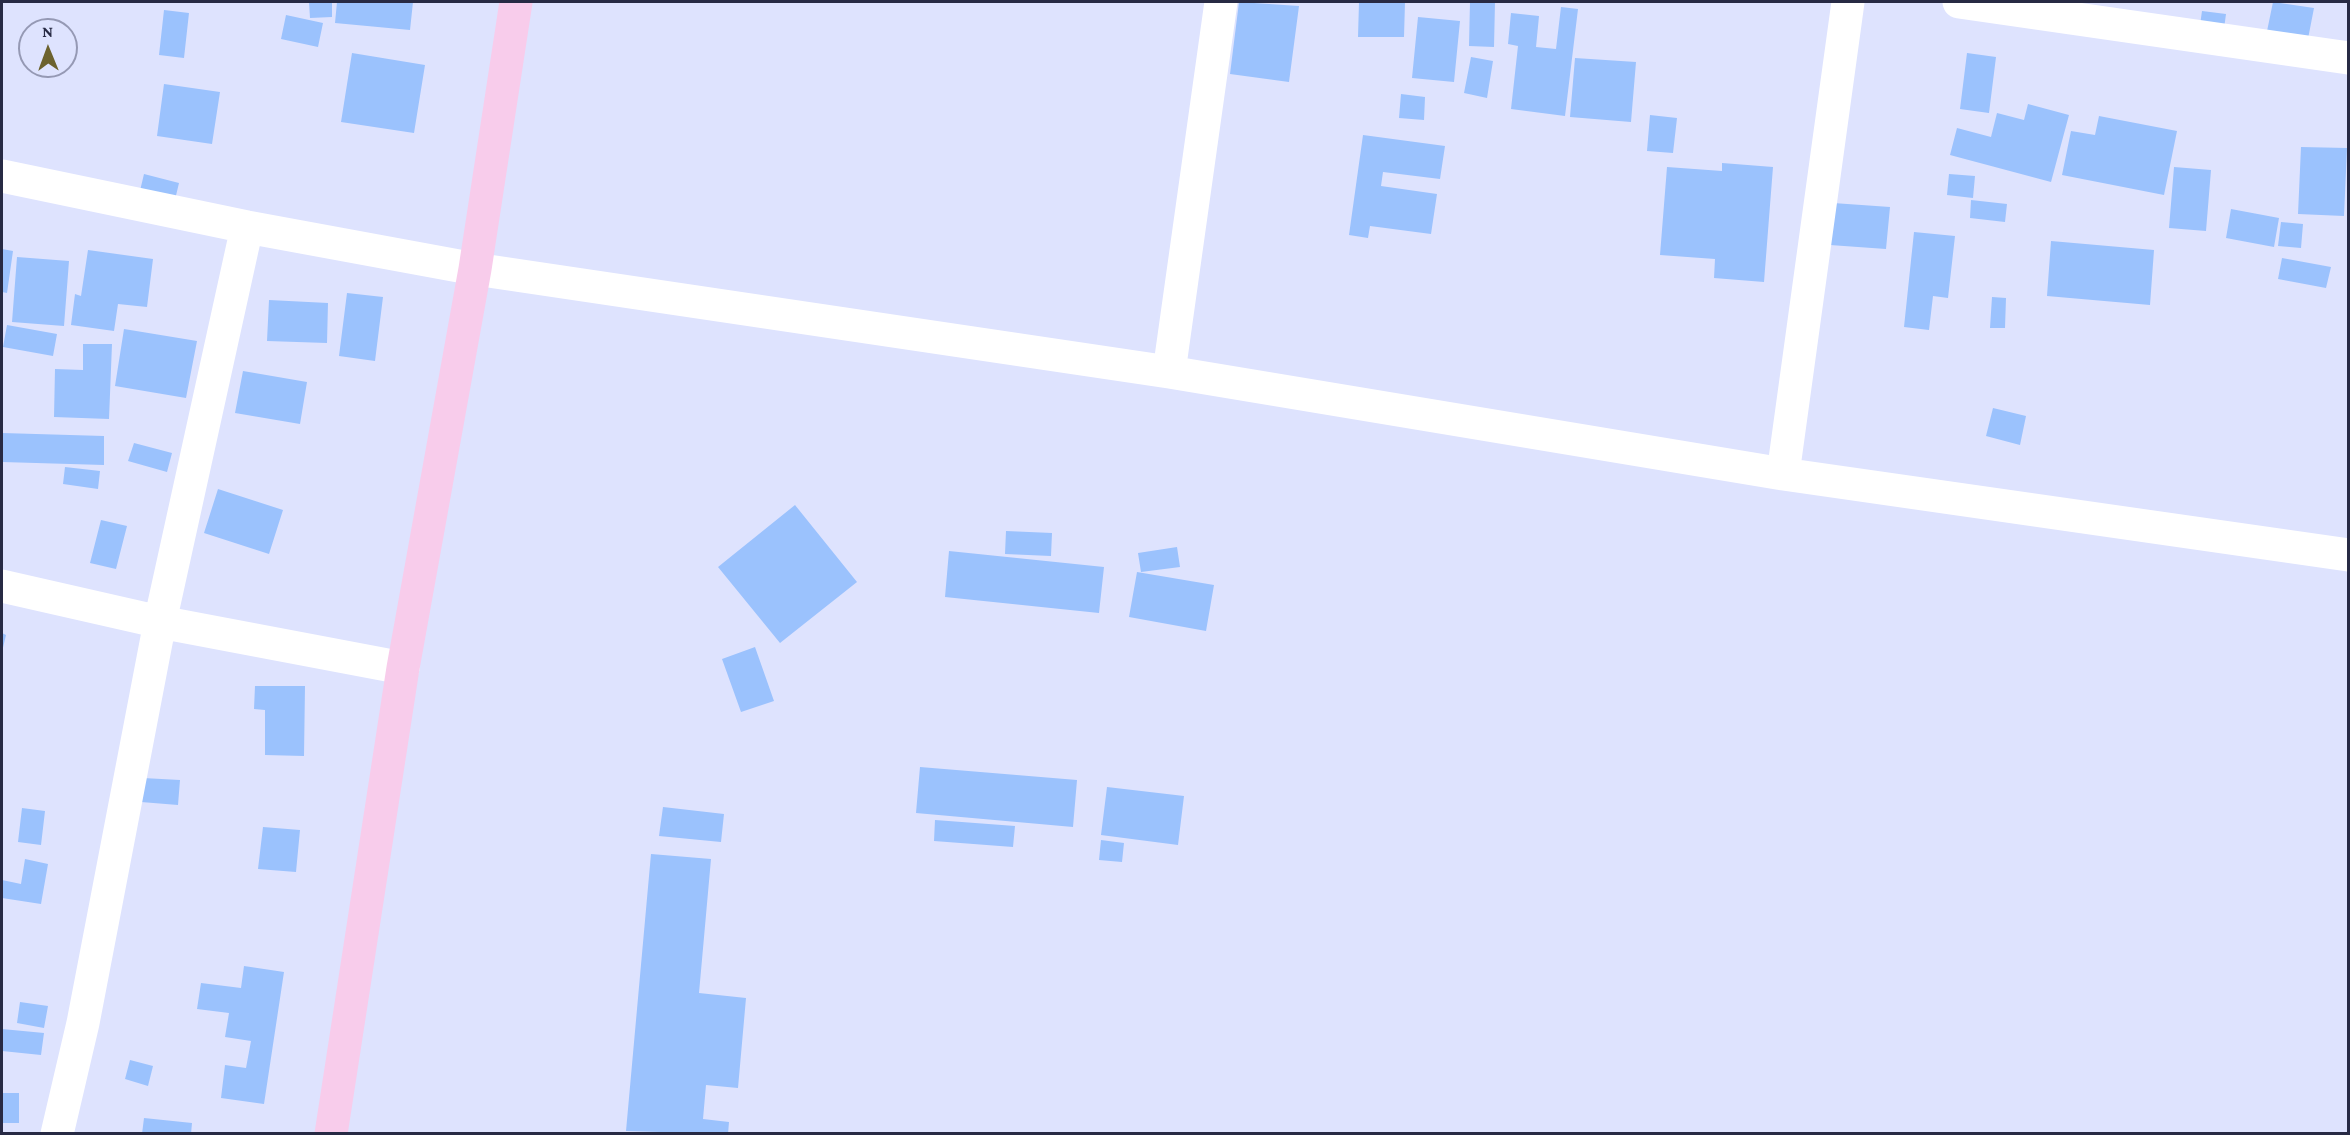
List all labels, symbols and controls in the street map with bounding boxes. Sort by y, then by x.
north arrow [18,18,78,78]
text: N [42,23,53,40]

